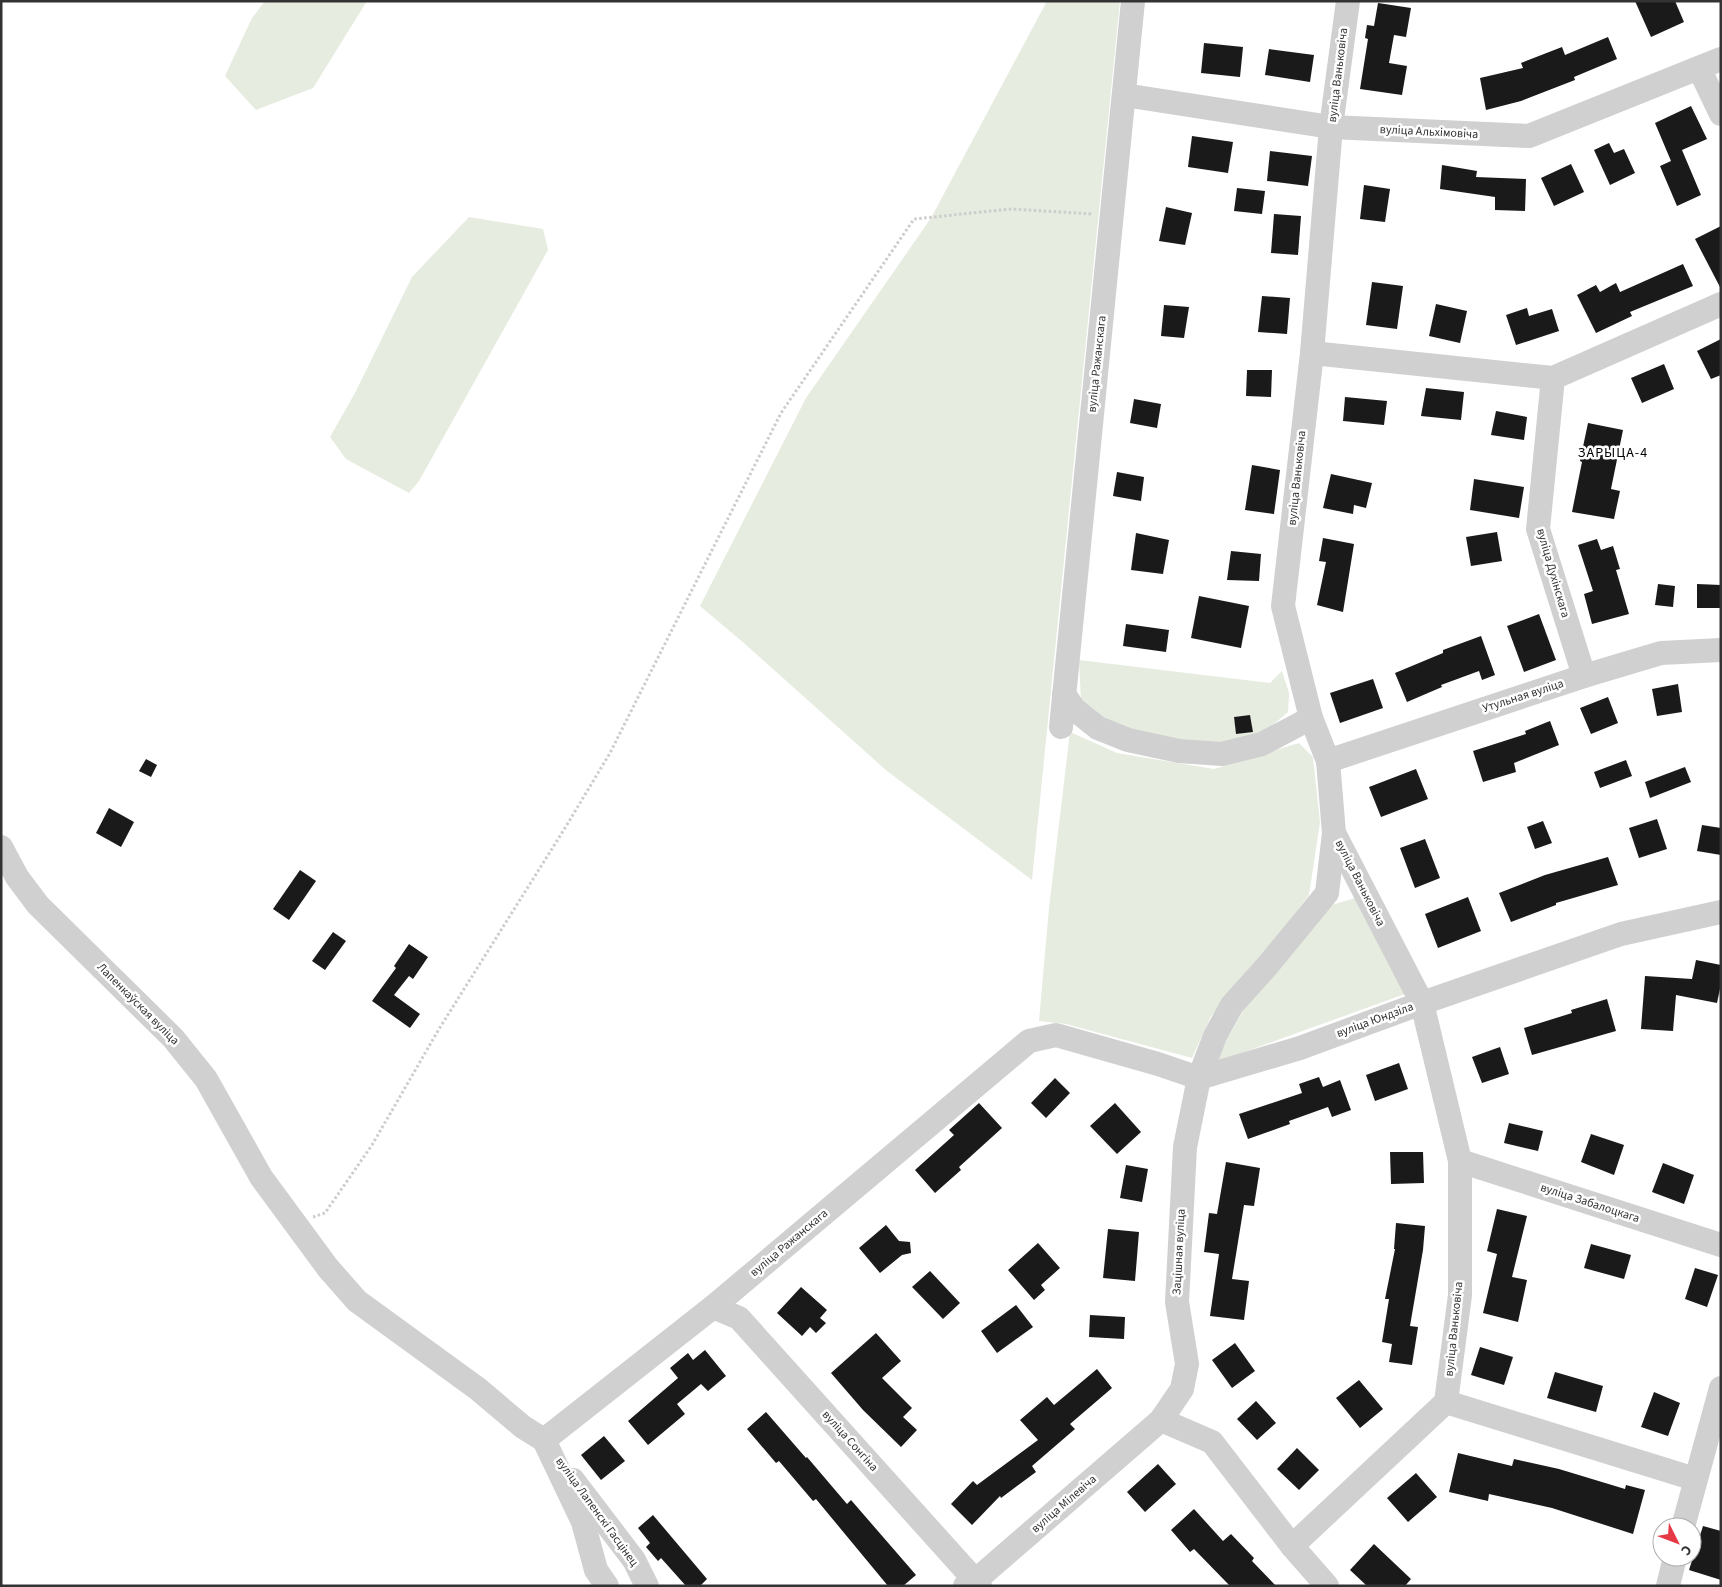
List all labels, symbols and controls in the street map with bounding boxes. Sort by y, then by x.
street label: вуліца Ваньковіча [1324,27,1352,123]
street label: вуліца Альхімовіча [1379,121,1479,143]
street label: вуліца Ражанскага [1083,315,1111,413]
street label: вуліца Ваньковіча [1284,430,1310,526]
district label: ЗАРЫЦА-4 [1578,443,1648,463]
street label: вуліца Духінскага [1532,526,1574,620]
street label: Утульная вуліца [1480,675,1566,717]
street label: вуліца Ваньковіча [1331,837,1389,929]
street label: Лапенкаўская вуліца [93,959,183,1049]
street label: вуліца Юндзіла [1334,998,1416,1042]
street label: вуліца Забалоцкага [1538,1179,1642,1227]
street label: вуліца Ражанскага [746,1205,832,1281]
street label: Зацішная вуліца [1168,1208,1190,1296]
street label: вуліца Ваньковіча [1441,1281,1467,1377]
street label: вуліца Сонгіна [818,1407,882,1475]
street label: вуліца Лапенскі Гасцінец [552,1454,643,1570]
street label: вуліца Мілевіча [1028,1471,1100,1537]
north arrow [1652,1517,1702,1567]
text: С [1676,1540,1696,1560]

